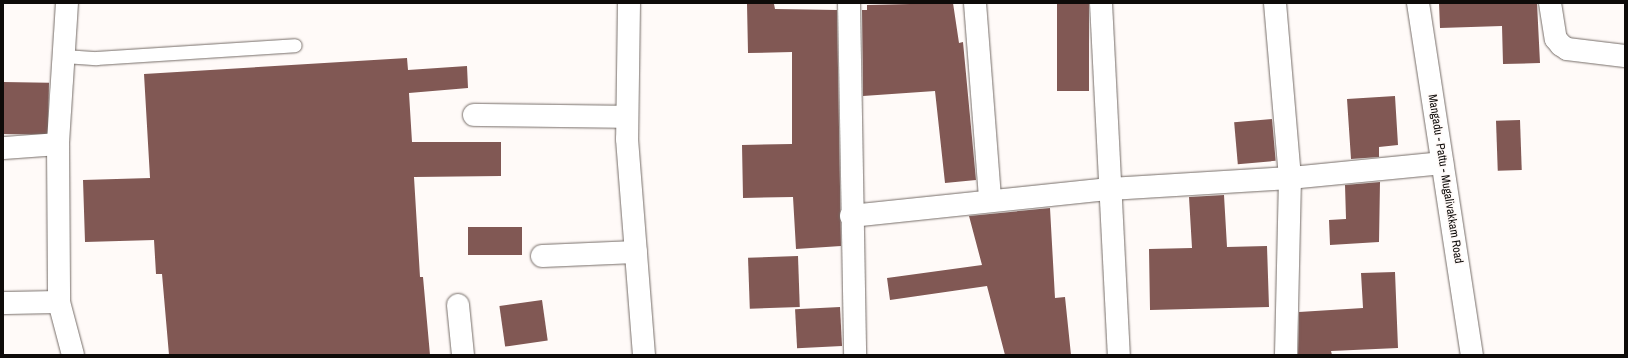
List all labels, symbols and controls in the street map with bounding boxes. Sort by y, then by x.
street label: Mangadu - Pattu - Mugalivakkam Road [1424,93,1466,265]

